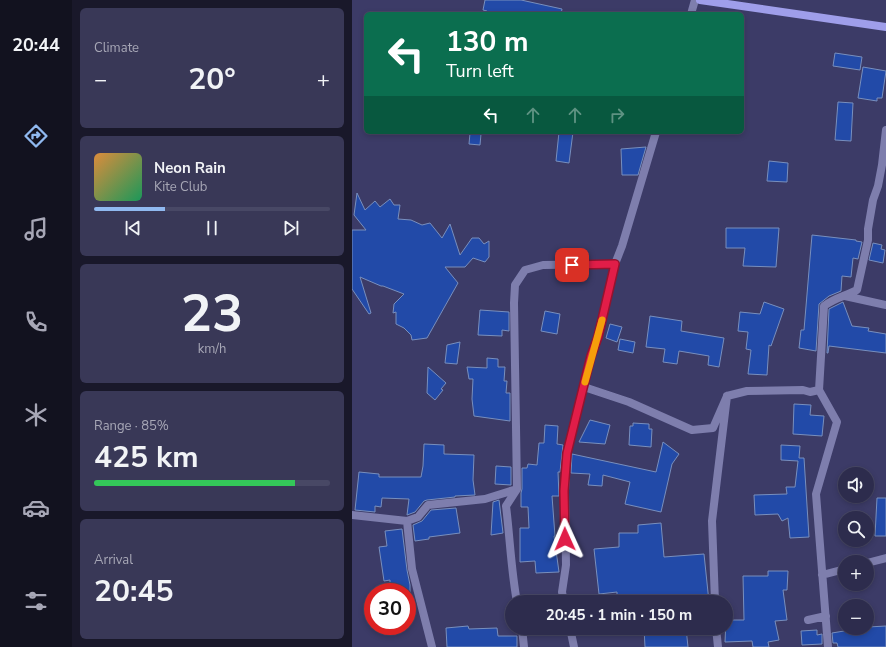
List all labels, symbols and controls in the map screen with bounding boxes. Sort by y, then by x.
text: 130 m [446,23,529,61]
icon: left [380,28,432,80]
text: 20:44 [12,33,60,57]
text: Climate [94,39,139,57]
text: 20° [188,59,236,100]
text: Turn left [446,59,514,83]
text: − [94,65,107,95]
text: + [317,65,330,95]
icon: left [480,104,502,126]
icon: ahead [522,104,544,126]
icon: ahead [564,104,586,126]
icon: right [606,104,628,126]
icon: directions [22,122,50,150]
text: Neon Rain [154,158,226,178]
text: Kite Club [154,178,207,196]
icon: music [22,215,50,243]
icon: previous [122,217,144,239]
icon: pause [201,217,223,239]
icon: next [280,217,302,239]
pin [555,248,589,282]
icon: arrive [561,254,583,276]
text: 23 [181,278,243,349]
icon: phone [22,308,50,336]
text: km/h [198,340,226,358]
icon: climate [22,401,50,429]
text: Range · 85% [94,417,169,435]
text: 425 km [94,437,199,478]
map controls [838,467,874,635]
button: sound [838,467,874,503]
icon: car [22,494,50,522]
button: search [838,511,874,547]
position arrow [544,518,586,560]
text: Arrival [94,551,133,569]
button: + [838,555,874,591]
text: 20:45 [94,571,173,612]
speed limit sign: 30 [364,583,416,635]
icon: filters [22,587,50,615]
button: − [838,599,874,635]
text: 20:45 · 1 min · 150 m [546,605,692,625]

